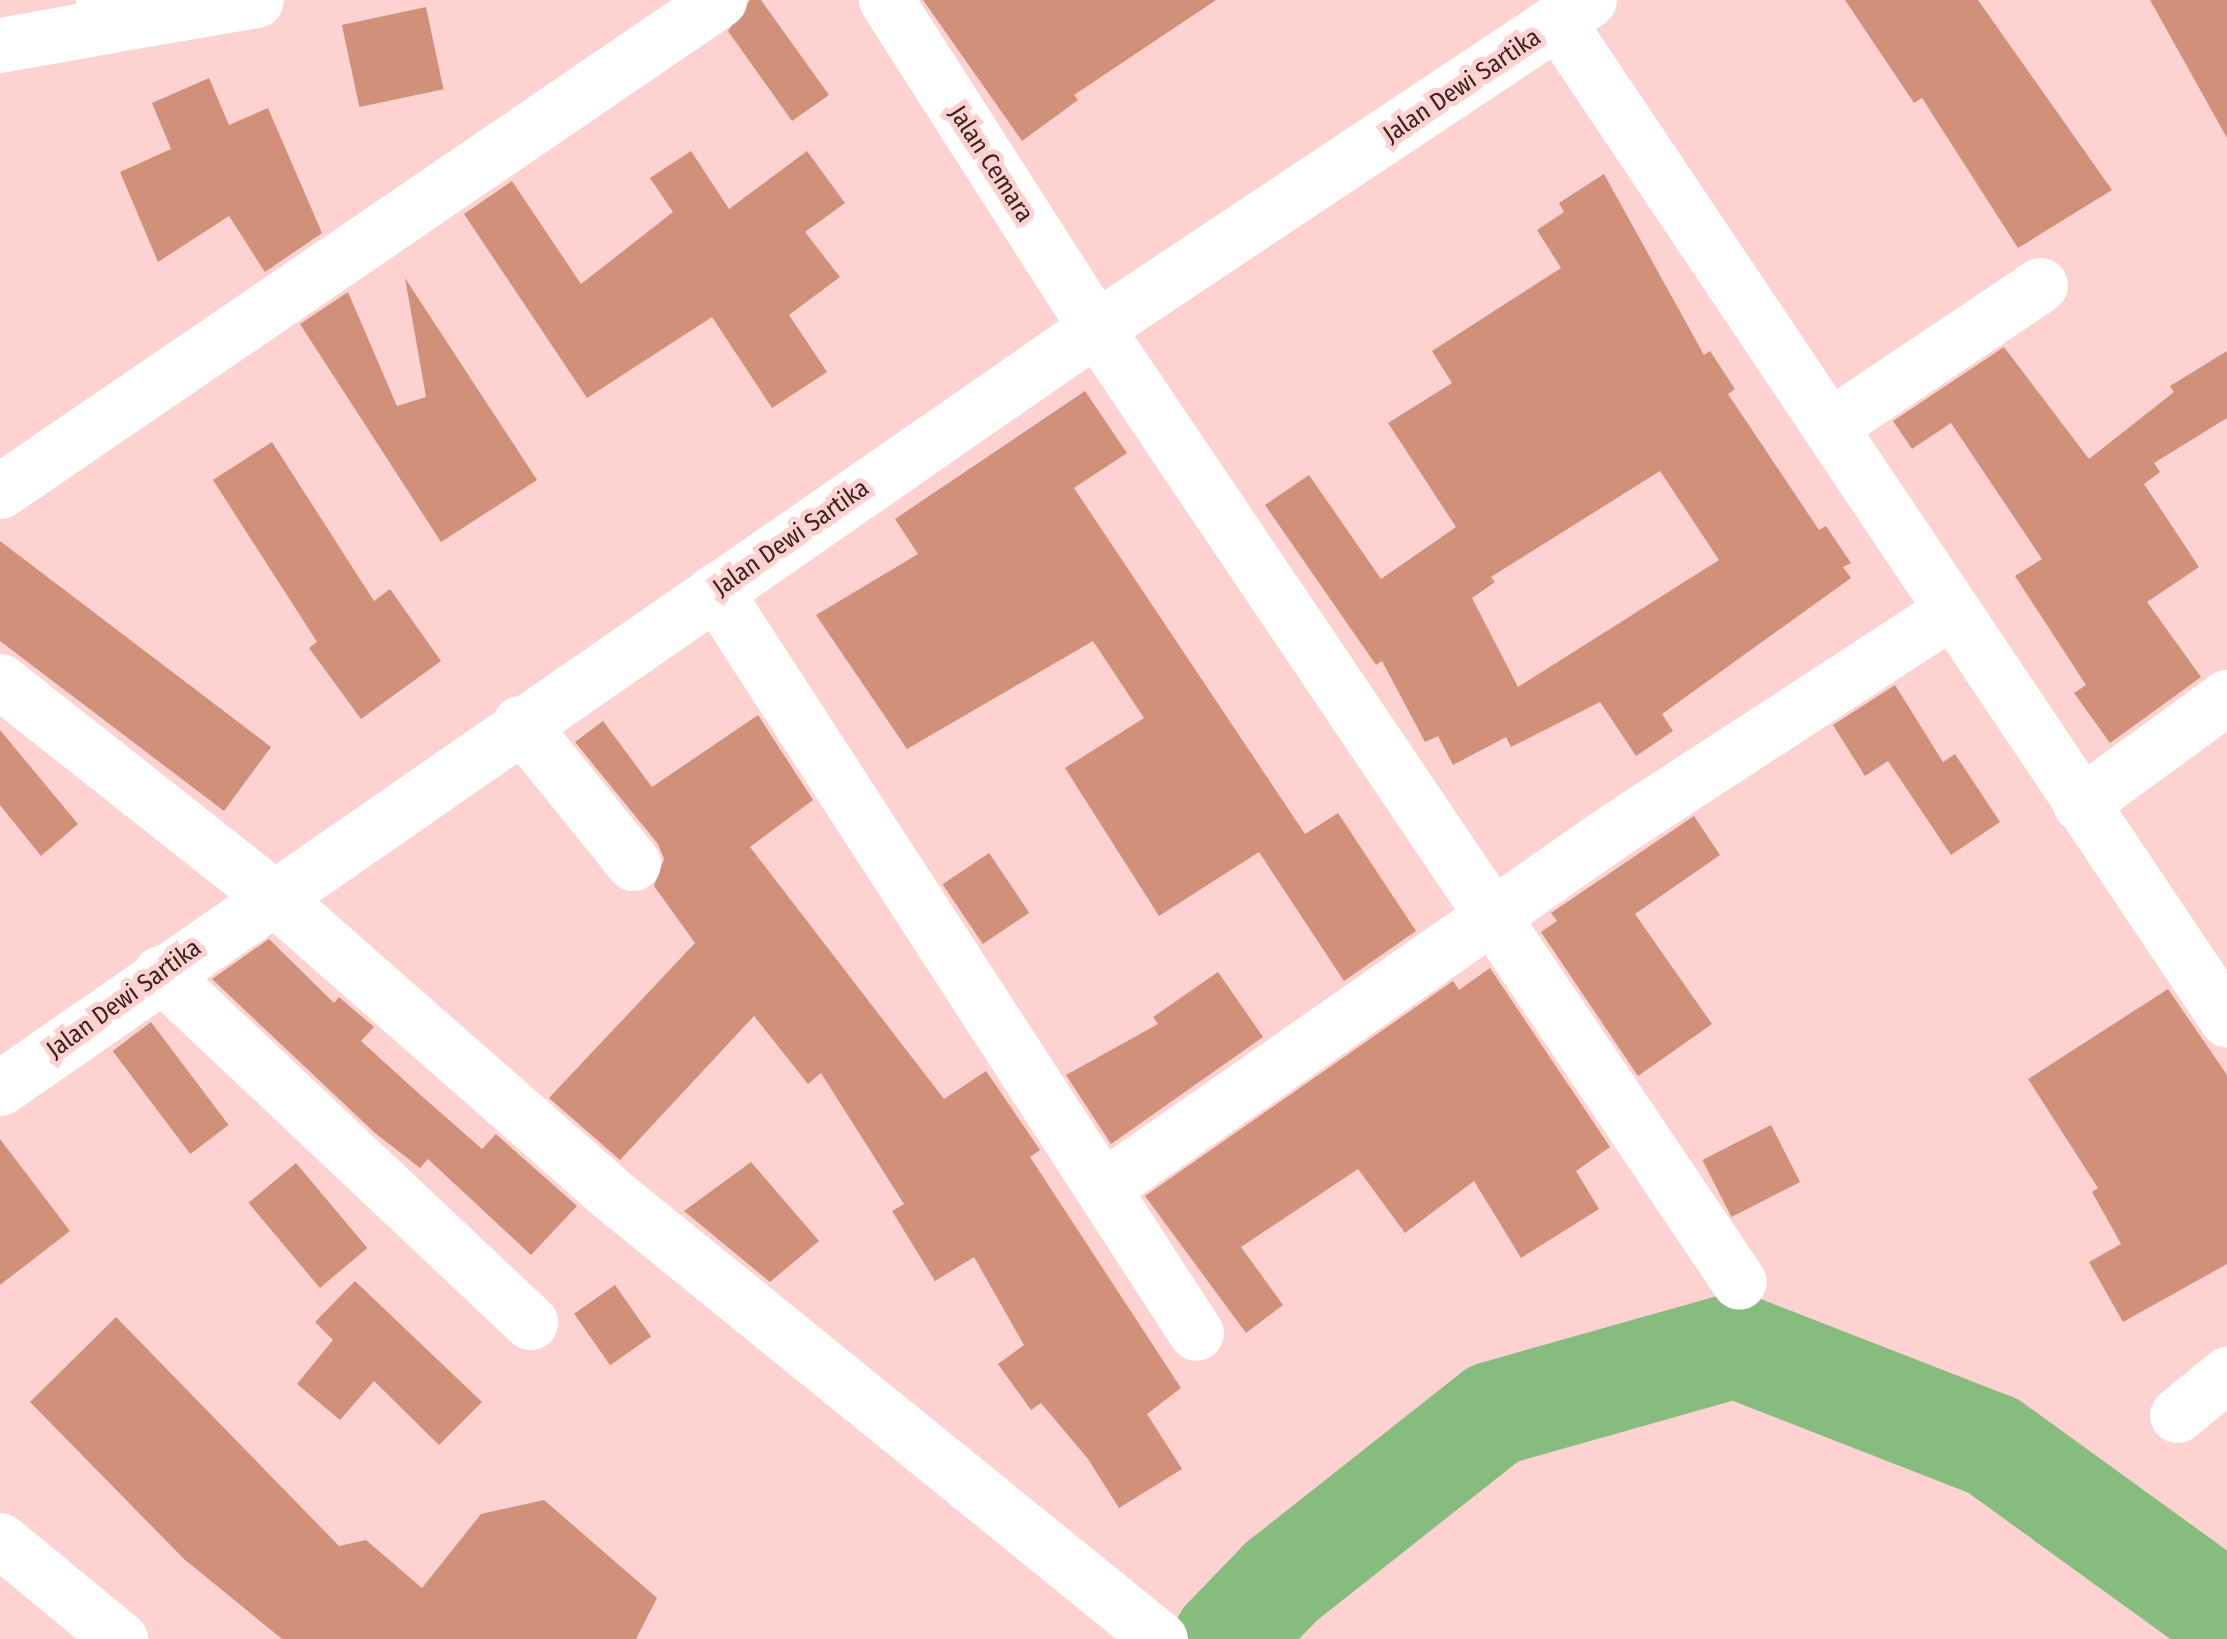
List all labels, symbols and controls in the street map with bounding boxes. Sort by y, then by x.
street label: Jalan Dewi Sartika [1378,22,1546,150]
street label: Jalan Cemara [942,100,1040,228]
street label: Jalan Dewi Sartika [707,473,875,603]
street label: Jalan Dewi Sartika [41,933,207,1065]

